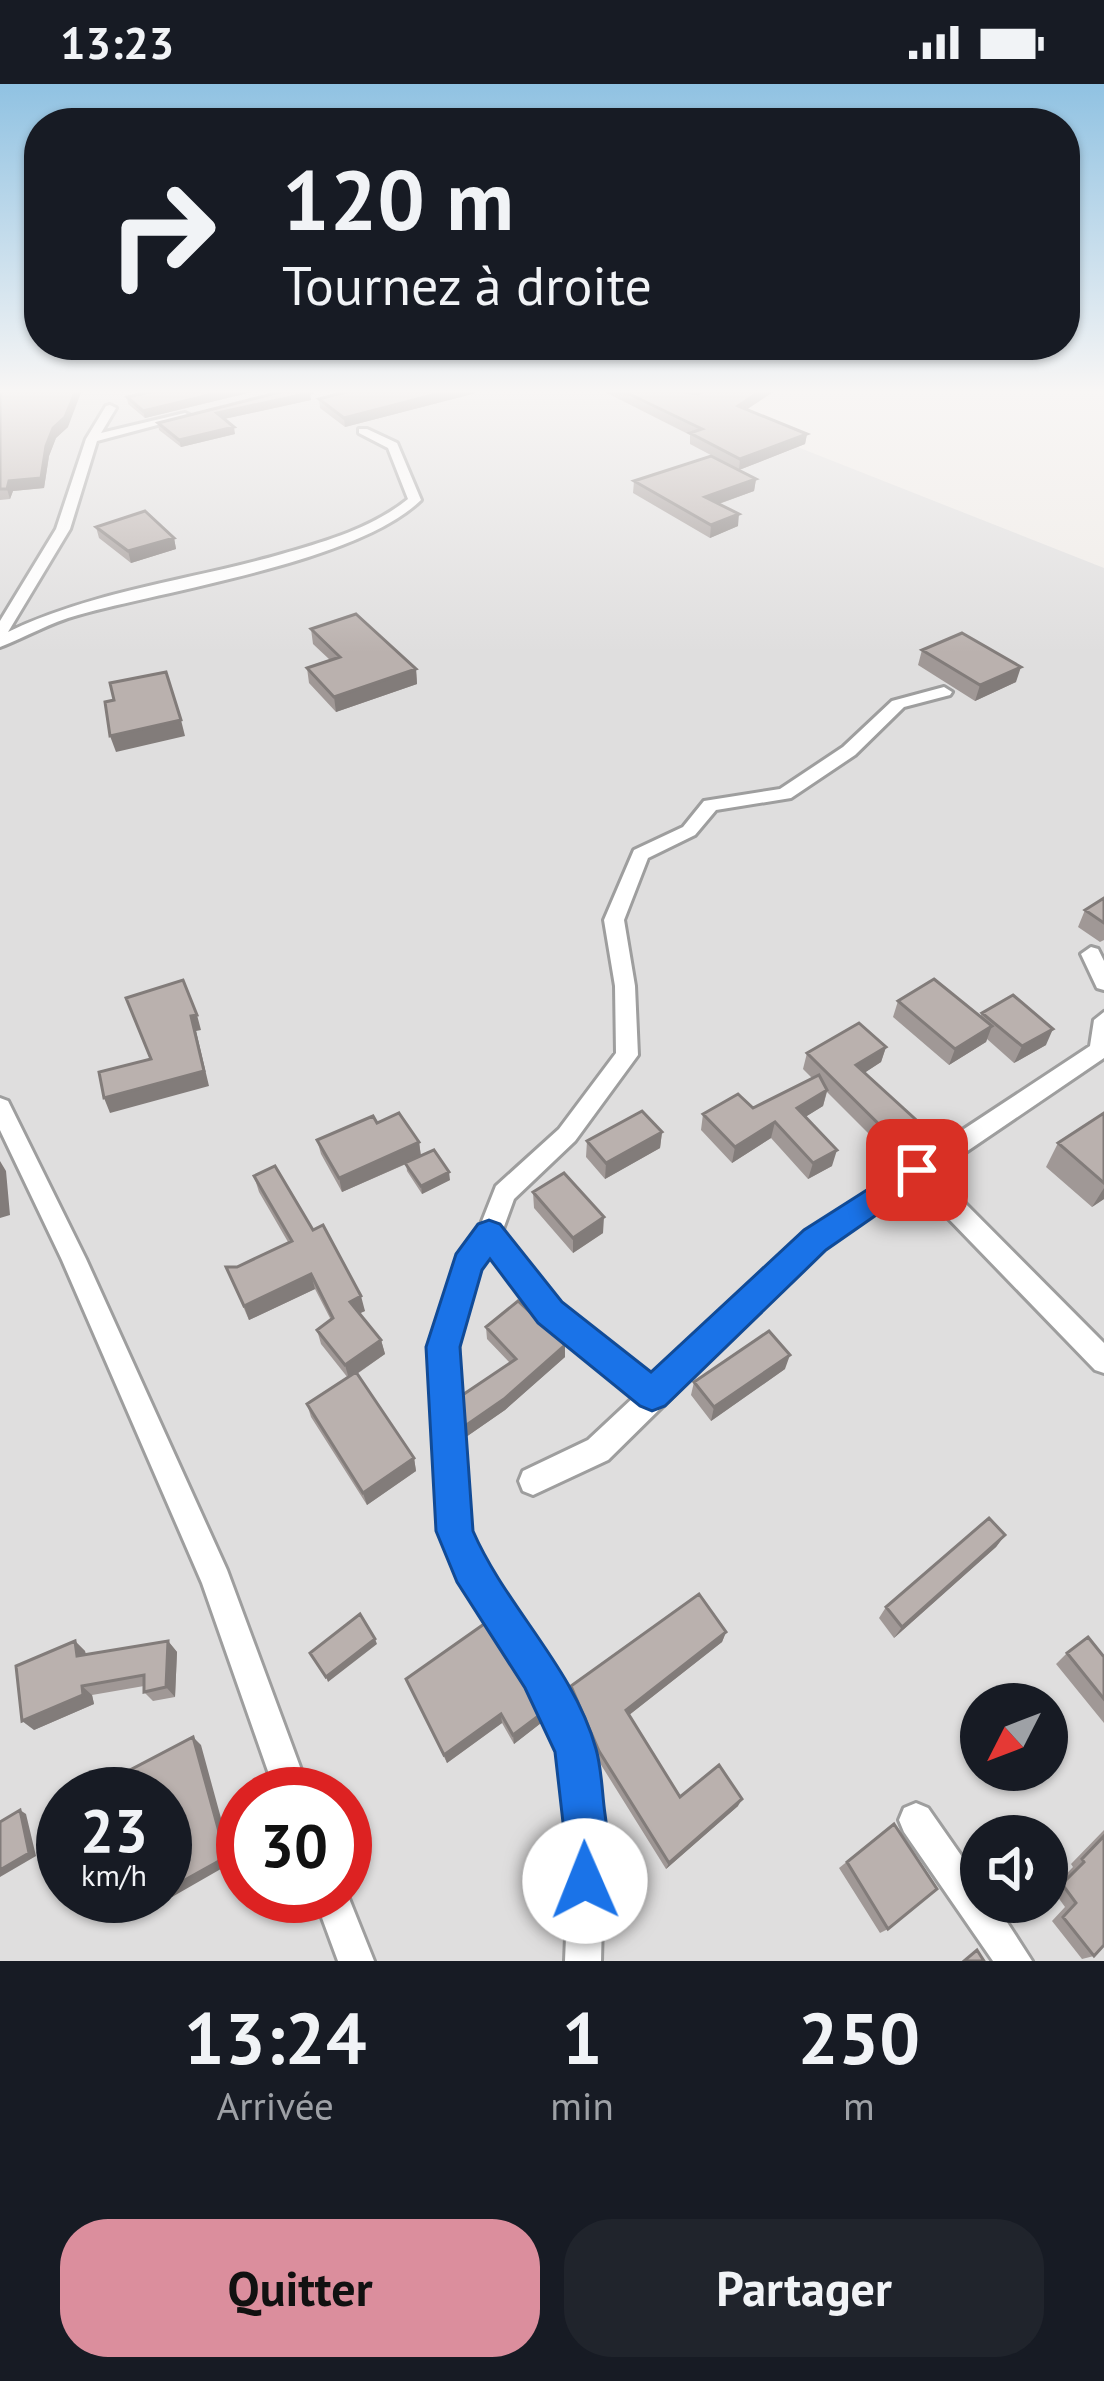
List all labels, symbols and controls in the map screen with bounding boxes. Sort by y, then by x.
text: 13:23 [60,13,174,71]
text: 120 m [282,144,514,253]
icon: right [84,156,240,312]
text: Tournez à droite [282,250,652,320]
pin [866,1119,968,1221]
icon: arrive [884,1137,950,1203]
north arrow [960,1683,1068,1791]
map controls [960,1683,1068,1923]
speed limit sign: 30 [216,1767,372,1923]
text: 23 [80,1791,148,1869]
button: sound [960,1815,1068,1923]
position arrow [522,1818,648,1944]
text: km/h [81,1855,147,1894]
text: 13:24 [184,1991,367,2084]
text: 1 [562,1991,603,2084]
text: 250 [798,1991,920,2084]
text: Arrivée [217,2080,334,2131]
text: min [550,2080,614,2131]
text: m [843,2080,875,2131]
button: Quitter [60,2219,540,2357]
button: Partager [564,2219,1044,2357]

